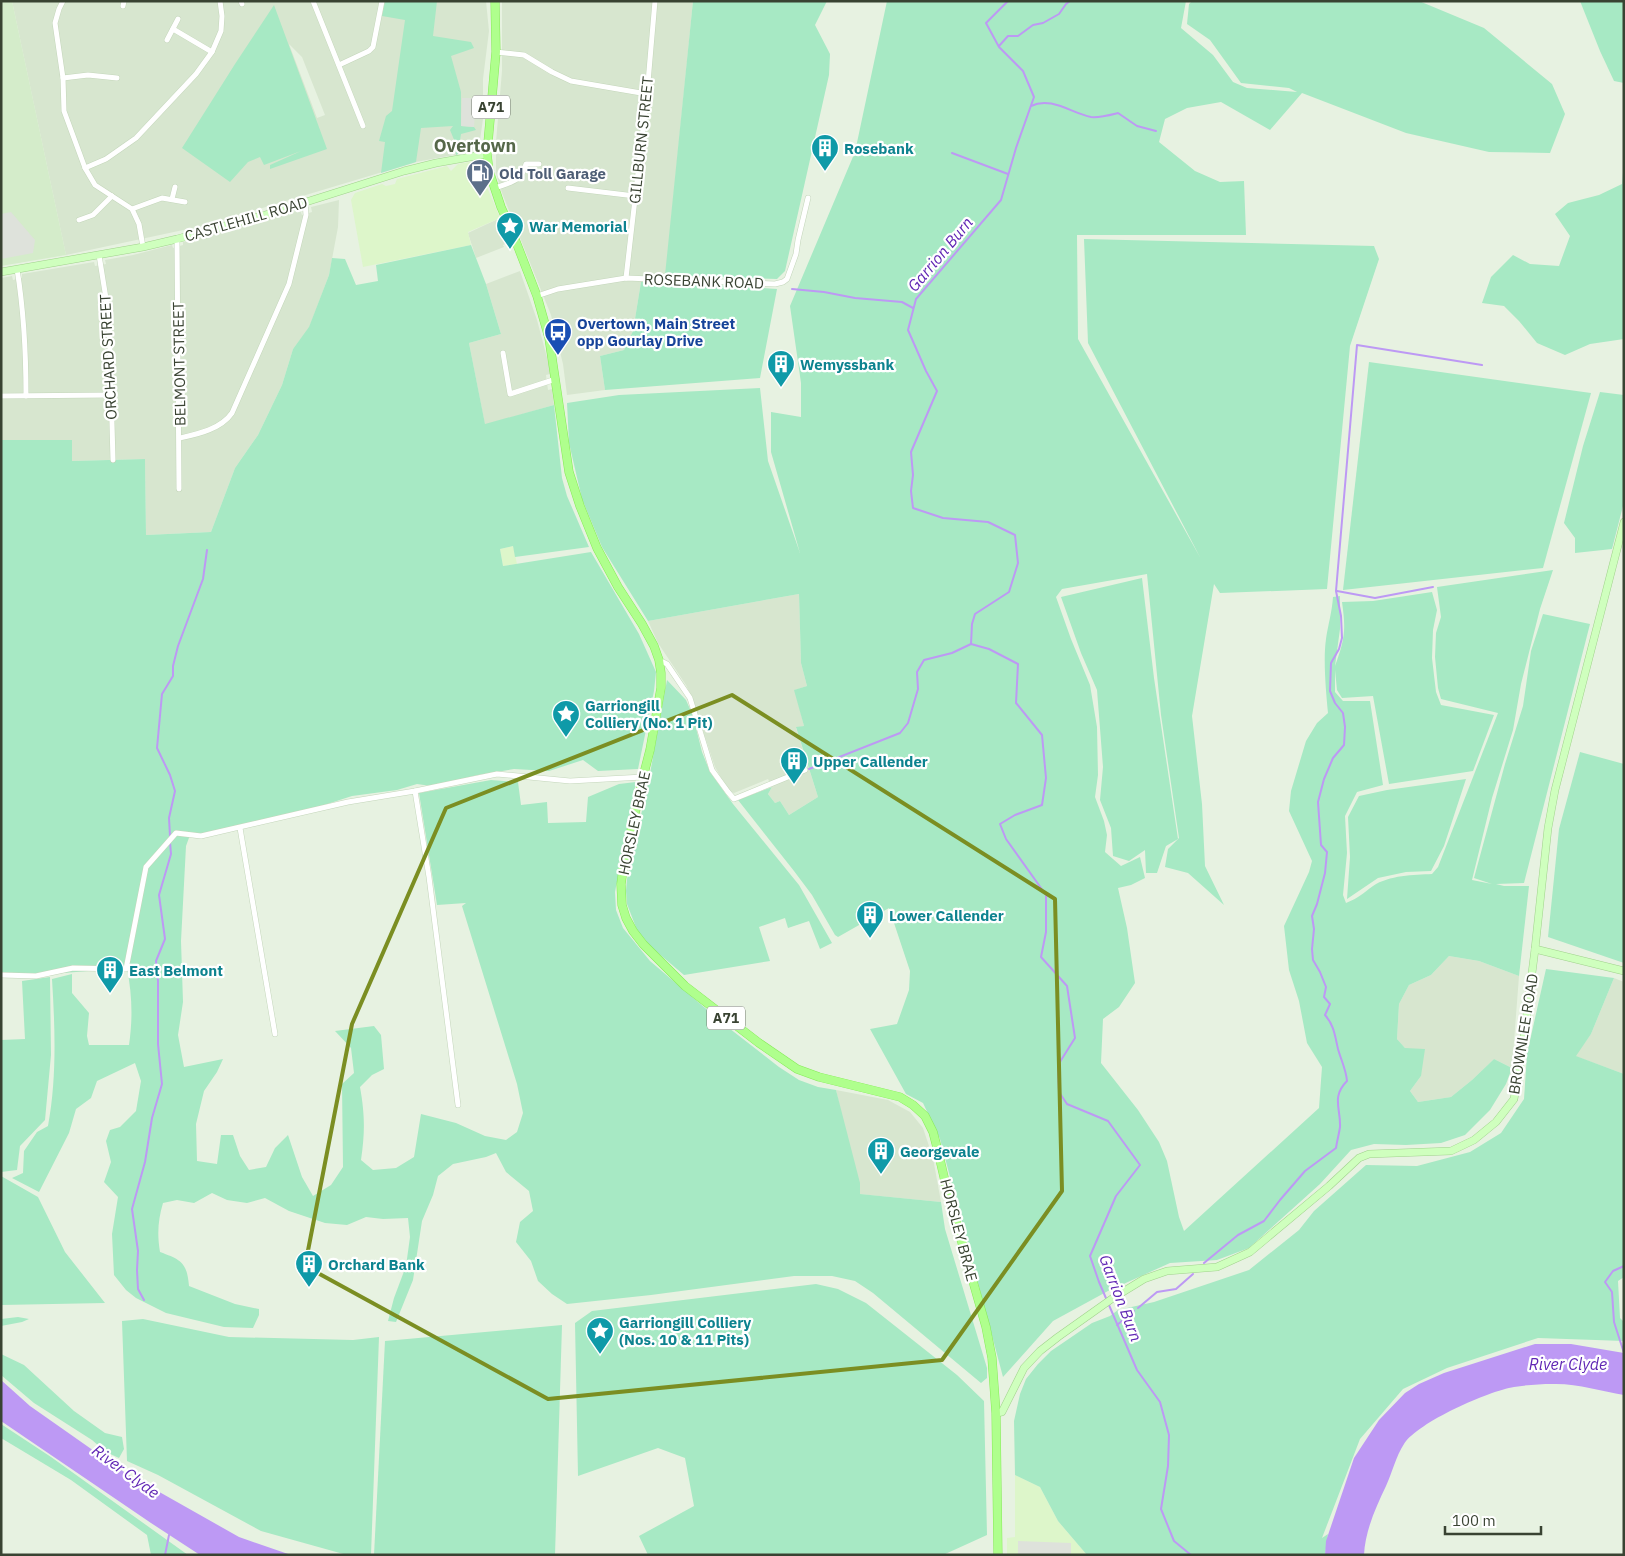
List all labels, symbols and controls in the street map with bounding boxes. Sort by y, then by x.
street label: GILLBURN STREET [625,75,657,205]
road number: A71 [472,95,510,118]
building icon: Rosebank [810,133,840,172]
district label: Overtown [434,134,516,157]
place label: Rosebank [844,139,914,158]
fuel station icon: Old Toll Garage [465,158,495,197]
place label: Old Toll Garage [499,164,606,183]
street label: CASTLEHILL ROAD [182,192,310,246]
place icon: War Memorial [495,211,525,250]
water label: Garrion Burn [903,213,977,295]
place label: War Memorial [529,217,628,236]
street label: ROSEBANK ROAD [644,269,764,293]
street label: ORCHARD STREET [95,293,121,420]
street label: BELMONT STREET [168,301,190,426]
place label: Overtown, Main Street opp Gourlay Drive [577,314,735,350]
bus stop icon: Overtown, Main Street opp Gourlay Drive [543,317,573,356]
building icon: Wemyssbank [766,349,796,388]
place label: Wemyssbank [800,355,894,374]
place label: Garriongill Colliery (No. 1 Pit) [585,696,712,732]
place icon: Garriongill Colliery (No. 1 Pit) [551,699,581,738]
building icon: Upper Callender [779,746,809,785]
place label: Upper Callender [813,752,928,771]
street label: HORSLEY BRAE [614,769,654,877]
building icon: Lower Callender [855,900,885,939]
place label: Lower Callender [889,906,1004,925]
building icon: East Belmont [95,955,125,994]
place label: East Belmont [129,961,223,980]
street label: BROWNLEE ROAD [1504,972,1542,1096]
road number: A71 [707,1006,745,1030]
building icon: Georgevale [866,1136,896,1175]
place label: Georgevale [900,1142,979,1161]
street label: HORSLEY BRAE [936,1176,982,1284]
building icon: Orchard Bank [294,1249,324,1288]
water label: Garrion Burn [1095,1252,1147,1344]
place label: Orchard Bank [328,1255,425,1274]
place label: Garriongill Colliery (Nos. 10 & 11 Pits) [619,1313,751,1349]
place icon: Garriongill Colliery (Nos. 10 & 11 Pits) [585,1316,615,1355]
water label: River Clyde [1529,1354,1607,1374]
water label: River Clyde [88,1440,164,1502]
scale bar [1445,1504,1541,1536]
text: 100 m [1452,1511,1496,1530]

